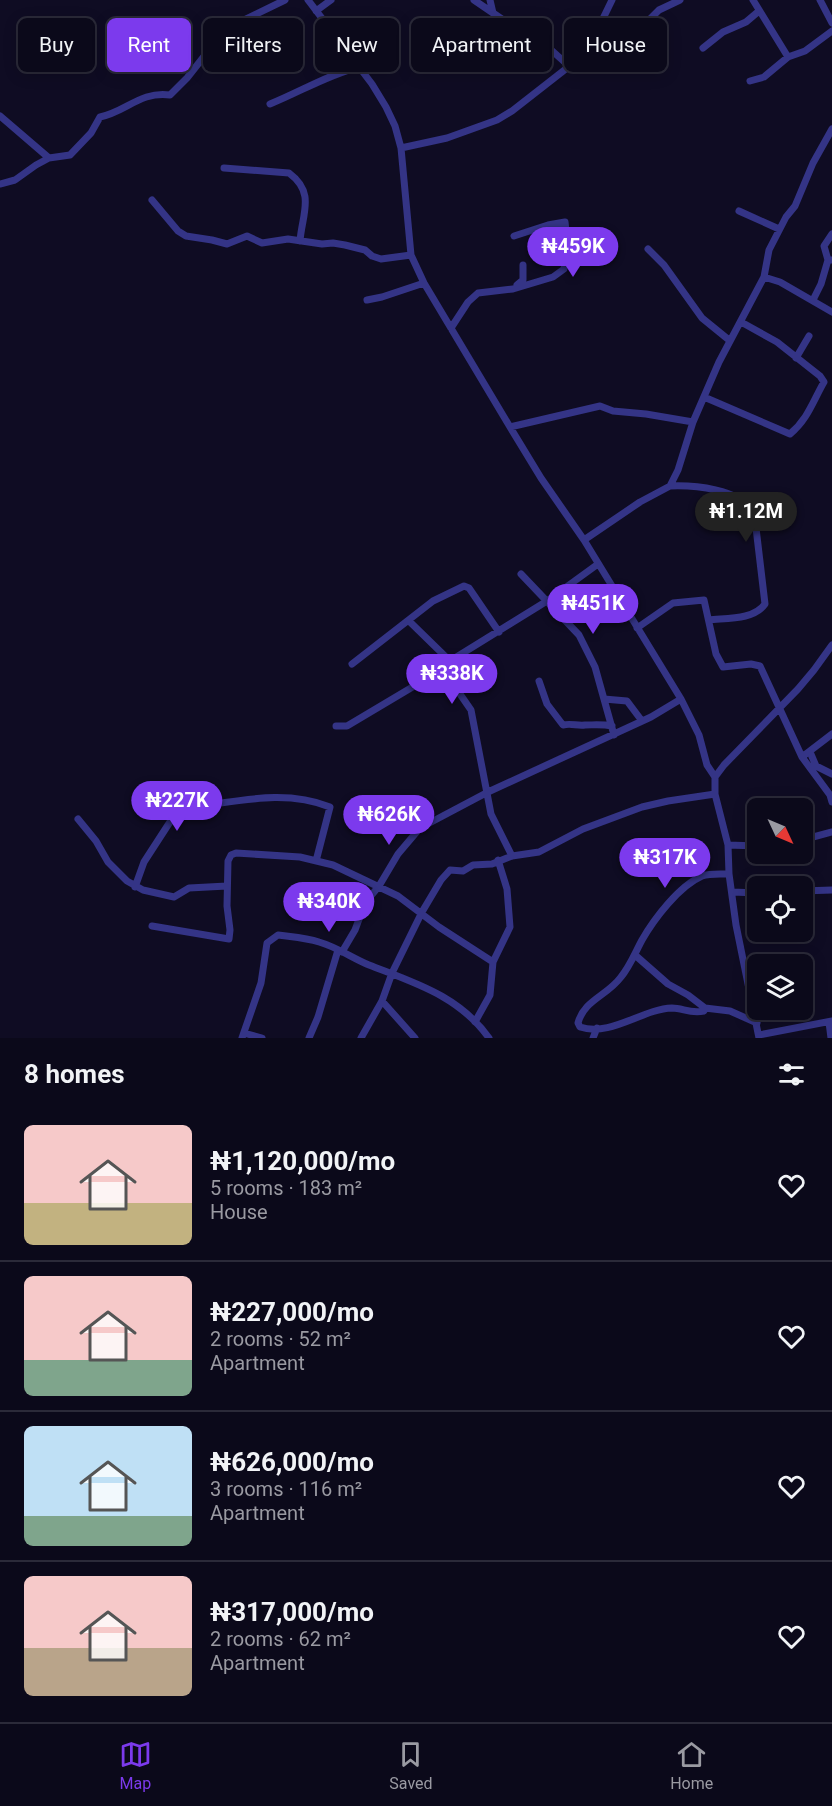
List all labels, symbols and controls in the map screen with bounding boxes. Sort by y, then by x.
chip: Buy [18,18,95,72]
chip: Rent [107,18,191,72]
chip: Filters [203,18,303,72]
chip: New [315,18,399,72]
chip: Apartment [411,18,552,72]
chip: House [564,18,667,72]
pin: ₦459K [531,227,615,278]
text: ₦459K [541,234,605,258]
pin: ₦1.12M [697,492,795,543]
text: ₦1.12M [709,499,783,523]
pin: ₦451K [551,584,635,635]
text: ₦451K [561,591,625,615]
pin: ₦338K [410,654,494,705]
text: ₦338K [420,661,484,685]
pin: ₦227K [135,781,219,832]
text: ₦227K [145,788,209,812]
pin: ₦626K [347,795,431,846]
north arrow [747,798,813,864]
map controls [747,798,813,1020]
text: ₦626K [357,802,421,826]
pin: ₦317K [623,838,707,889]
text: ₦317K [633,845,697,869]
button: locate [747,876,813,942]
pin: ₦340K [287,882,371,933]
text: ₦340K [297,889,361,913]
button: layers [747,954,813,1020]
icon: filters [775,1058,808,1091]
text: 8 homes [24,1059,125,1089]
text: ₦1,120,000/mo [210,1146,395,1176]
icon: home [72,1149,144,1221]
icon: heart [775,1169,808,1202]
text: 5 rooms · 183 m² [210,1176,362,1200]
text: House [210,1200,268,1224]
text: ₦227,000/mo [210,1297,374,1327]
icon: home [72,1300,144,1372]
icon: heart [775,1320,808,1353]
text: 2 rooms · 52 m² [210,1327,351,1351]
text: Apartment [210,1351,305,1375]
text: ₦626,000/mo [210,1447,374,1477]
icon: home [72,1450,144,1522]
icon: heart [775,1470,808,1503]
text: 3 rooms · 116 m² [210,1477,362,1501]
text: Apartment [210,1501,305,1525]
text: ₦317,000/mo [210,1597,374,1627]
icon: home [72,1600,144,1672]
icon: heart [775,1620,808,1653]
text: 2 rooms · 62 m² [210,1627,351,1651]
text: Apartment [210,1651,305,1675]
tab: Map [119,1738,152,1793]
tab: Saved [389,1738,433,1793]
tab: Home [670,1738,713,1793]

